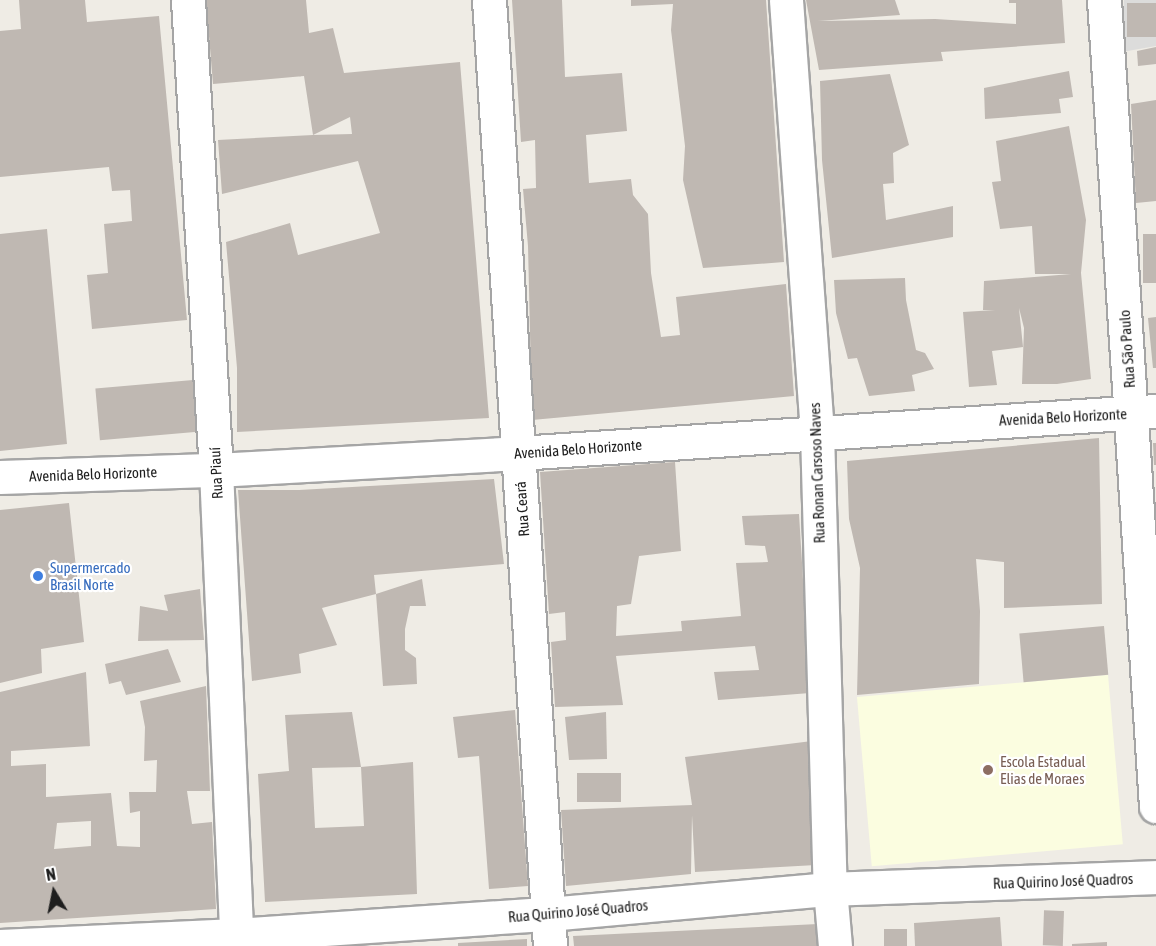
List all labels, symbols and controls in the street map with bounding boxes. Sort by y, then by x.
street label: Rua São Paulo [1115,309,1139,389]
street label: Rua Ronan Carsoso Naves [806,402,828,544]
street label: Avenida Belo Horizonte [999,405,1127,429]
street label: Avenida Belo Horizonte [513,436,643,462]
street label: Rua Piauí [206,447,226,499]
street label: Avenida Belo Horizonte [29,463,157,485]
street label: Rua Ceará [511,481,533,537]
place label: Supermercado Brasil Norte [50,558,131,593]
marker: Supermercado Brasil Norte [31,569,45,583]
place label: Escola Estadual Elias de Moraes [1000,752,1086,787]
marker: Escola Estadual Elias de Moraes [981,763,995,777]
north arrow [24,862,84,922]
text: N [45,865,57,884]
street label: Rua Quirino José Quadros [993,870,1133,892]
street label: Rua Quirino José Quadros [507,896,649,926]

